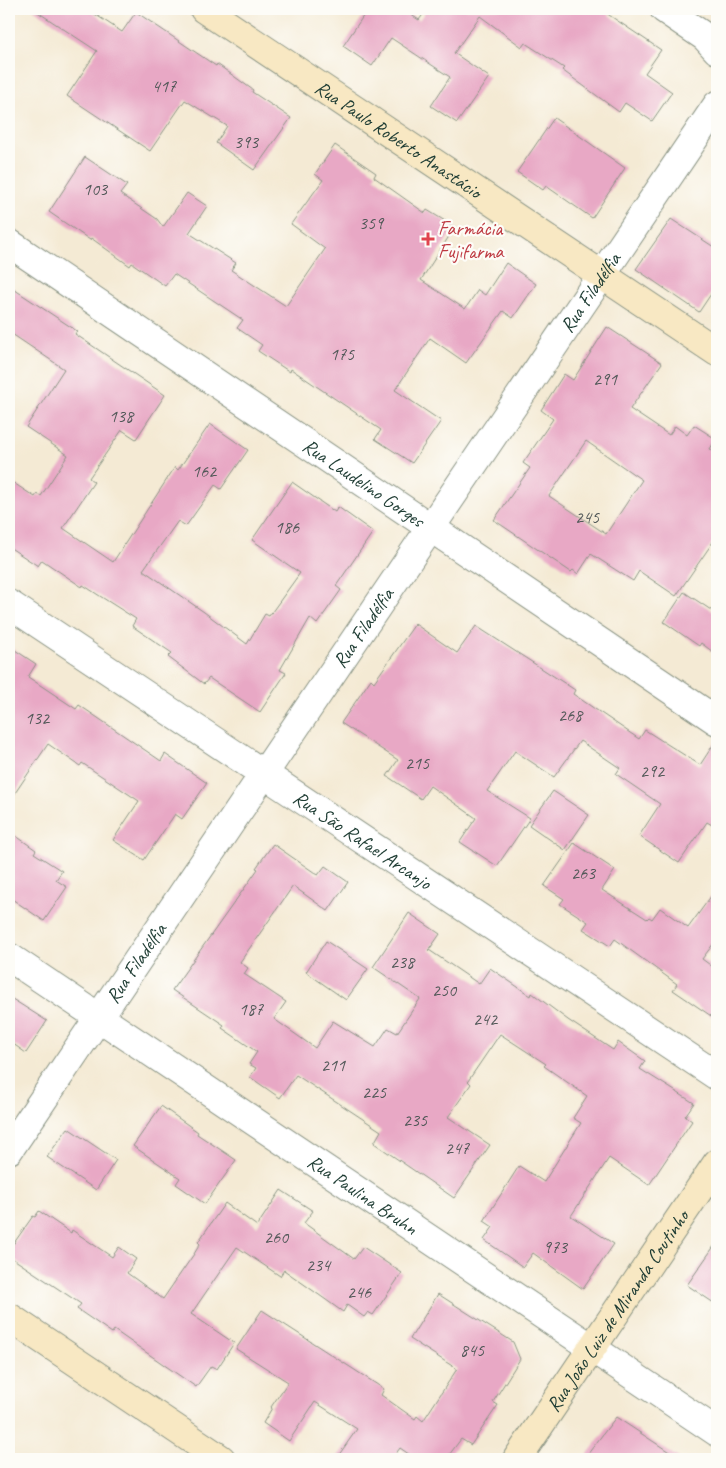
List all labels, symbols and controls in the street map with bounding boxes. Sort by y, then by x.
house number: 417 [152,75,177,97]
street label: Rua Paulo Roberto Anastácio [310,75,488,205]
house number: 393 [234,131,260,153]
house number: 103 [83,178,109,200]
house number: 359 [359,212,385,234]
place label: Farmácia Fujifarma [438,216,505,264]
marker: Farmácia Fujifarma [422,233,434,245]
street label: Rua Filadélfia [555,247,627,337]
house number: 175 [330,343,355,365]
house number: 291 [593,368,618,390]
house number: 138 [109,405,135,427]
street label: Rua Laudelino Gorges [298,433,431,534]
house number: 162 [192,460,218,482]
house number: 245 [575,506,600,528]
house number: 186 [275,516,300,538]
street label: Rua Filadélfia [327,582,400,673]
house number: 268 [558,704,584,726]
house number: 132 [25,707,51,729]
house number: 215 [405,752,430,774]
house number: 292 [640,760,666,782]
street label: Rua São Rafael Arcanjo [289,785,437,896]
house number: 263 [571,862,597,884]
street label: Rua Filadélfia [100,917,173,1008]
house number: 238 [390,951,416,973]
house number: 250 [432,979,458,1001]
house number: 187 [239,998,264,1020]
house number: 242 [473,1008,499,1030]
house number: 211 [321,1054,346,1076]
house number: 225 [362,1081,387,1103]
house number: 235 [403,1109,428,1131]
house number: 247 [445,1137,470,1159]
street label: Rua Paulina Bruhn [303,1149,423,1241]
street label: Rua João Luiz de Miranda Coutinho [541,1204,696,1416]
house number: 260 [264,1226,290,1248]
house number: 973 [543,1236,569,1258]
house number: 234 [306,1254,332,1276]
house number: 246 [347,1281,372,1303]
house number: 845 [460,1339,485,1361]

